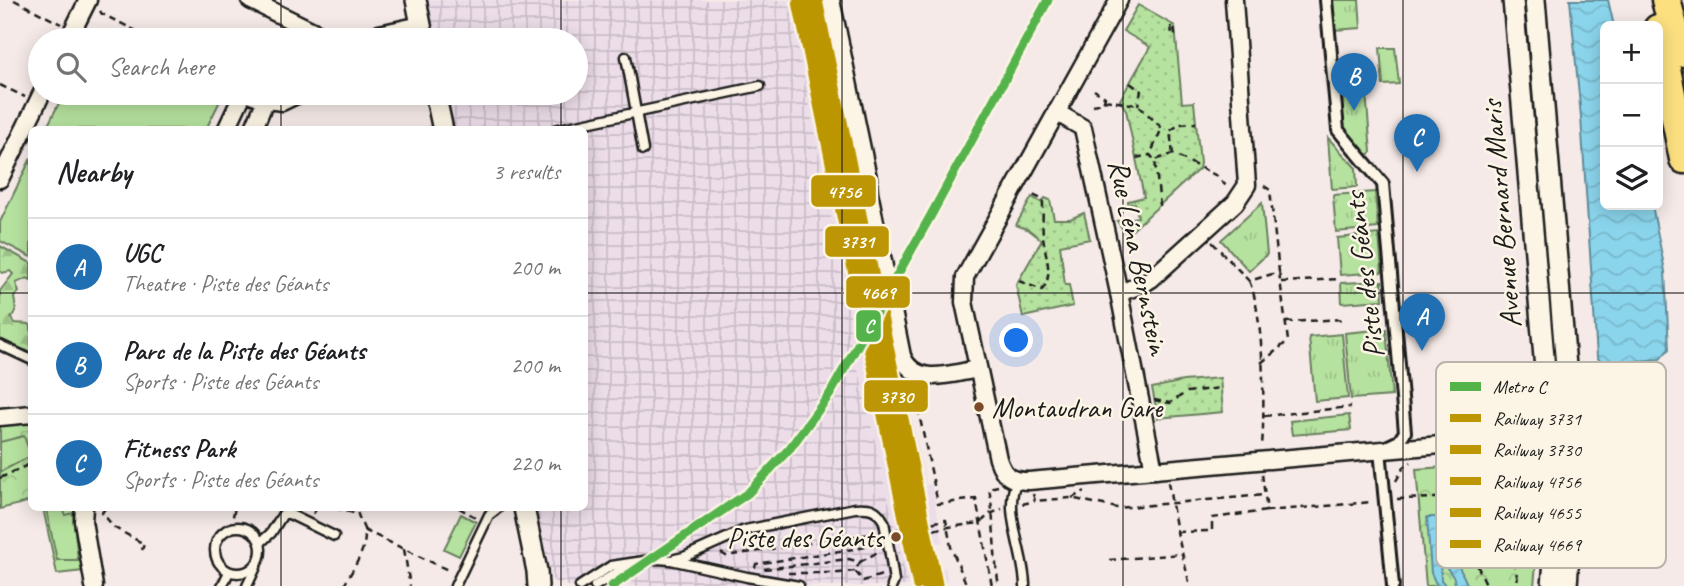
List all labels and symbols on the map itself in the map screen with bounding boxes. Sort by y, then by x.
pin: B [1331,53,1377,111]
street label: Avenue Bernard Maris [1472,96,1530,329]
pin: C [1394,114,1440,172]
street label: Rue Léna Bernstein [1100,156,1179,359]
line badge: 4756 [810,174,877,208]
text: 4756 [827,180,863,204]
street label: Piste des Géants [1335,187,1393,360]
line badge: 3731 [824,225,890,258]
text: 3731 [840,230,877,254]
line badge: 4669 [845,275,911,309]
text: 4669 [861,281,898,305]
pin: A [1399,293,1445,351]
line badge: C [855,309,882,343]
text: C [864,314,876,338]
your location [999,323,1033,357]
legend [1436,362,1666,568]
text: Metro C [1493,375,1549,399]
line badge: 3730 [863,379,929,413]
text: 3730 [879,385,916,409]
place label: Montaudran Gare [992,390,1164,425]
marker: Montaudran Gare [972,400,986,414]
text: Railway 3731 [1493,407,1582,431]
text: Railway 3730 [1493,438,1582,462]
text: Railway 4756 [1493,470,1582,494]
text: Railway 4655 [1493,501,1582,525]
place label: Piste des Géants [727,520,885,555]
marker: Piste des Géants [889,530,903,544]
text: Railway 4669 [1493,533,1582,557]

